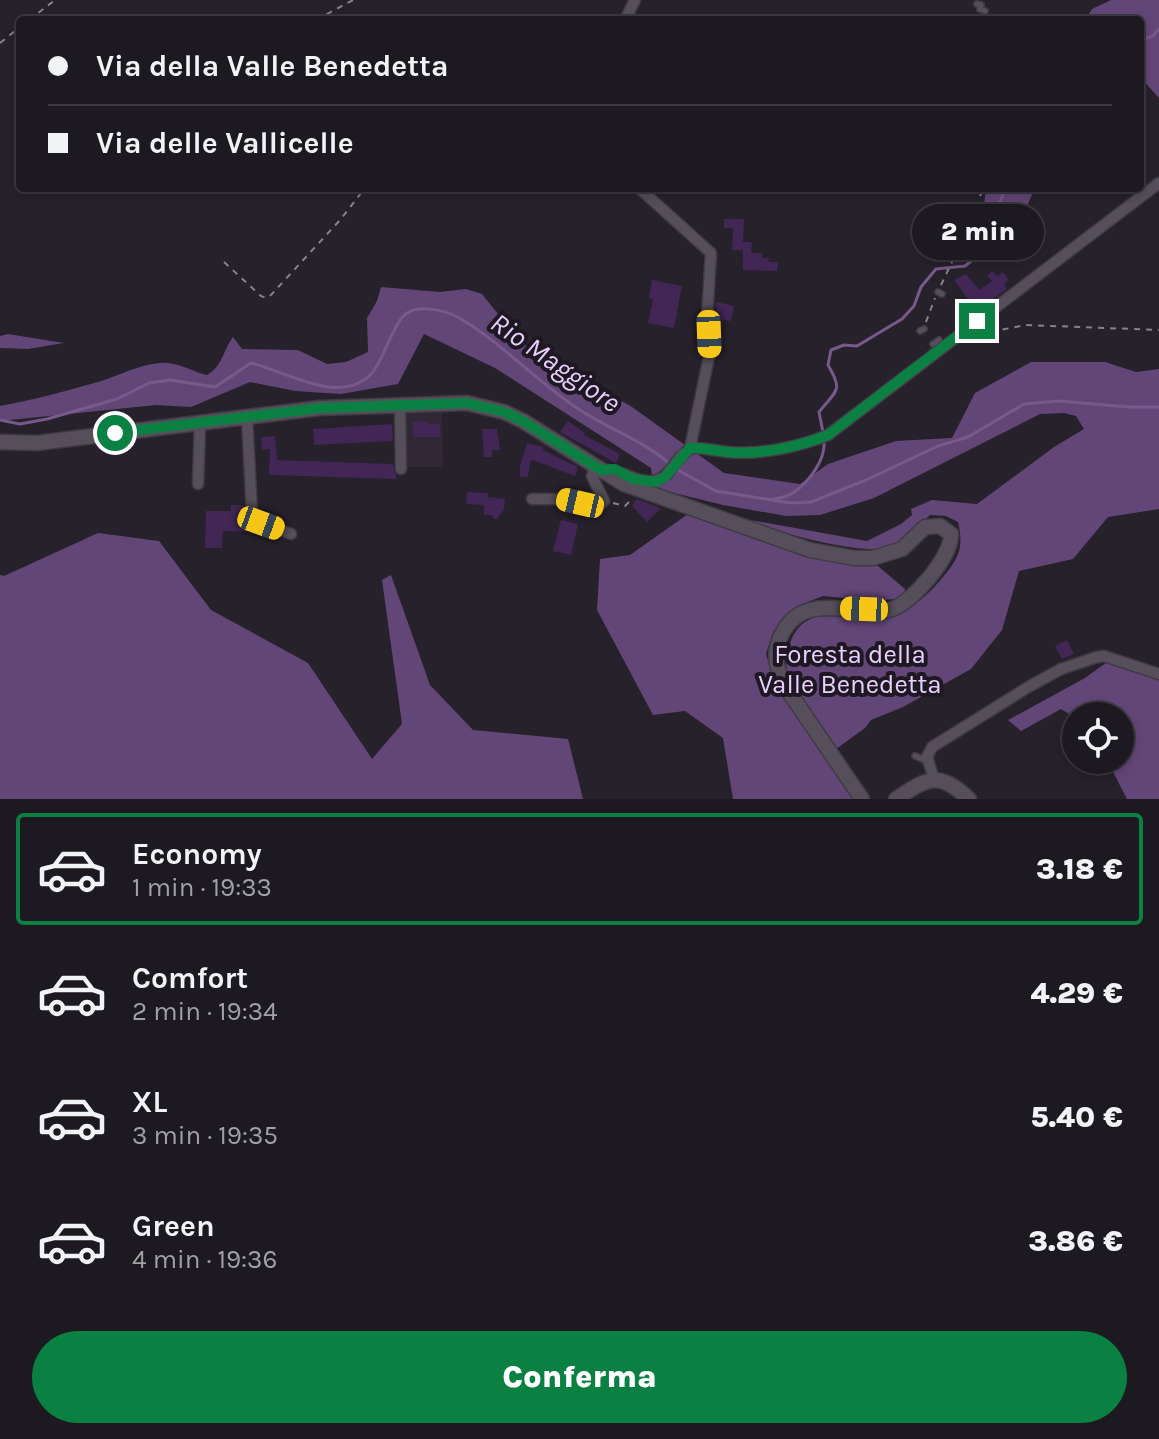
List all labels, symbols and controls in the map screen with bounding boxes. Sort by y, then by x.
text: Via della Valle Benedetta [96,48,448,84]
text: Via delle Vallicelle [96,125,354,161]
callout: 2 min [911,205,1043,261]
text: 2 min [941,216,1015,247]
route end [959,303,995,339]
water label: Rio Maggiore [485,306,627,419]
car [696,310,722,358]
route start [97,415,133,451]
car [554,486,606,520]
car [234,504,288,542]
car [840,596,888,622]
park label: Foresta della Valle Benedetta [758,639,942,700]
map controls [1062,702,1134,774]
button: locate [1062,702,1134,774]
icon: car [36,833,108,905]
text: Economy [132,836,262,872]
text: 3.18 € [1036,851,1123,887]
text: 1 min · 19:33 [132,872,272,903]
icon: car [36,957,108,1029]
text: Comfort [132,960,248,996]
text: 4.29 € [1030,975,1123,1011]
text: 2 min · 19:34 [132,996,278,1027]
icon: car [36,1081,108,1153]
text: XL [132,1084,167,1120]
text: 5.40 € [1030,1099,1123,1135]
text: 3 min · 19:35 [132,1120,278,1151]
icon: car [36,1205,108,1277]
text: Green [132,1208,215,1244]
text: 3.86 € [1028,1223,1123,1259]
text: 4 min · 19:36 [132,1244,277,1275]
button: Conferma [32,1331,1127,1423]

